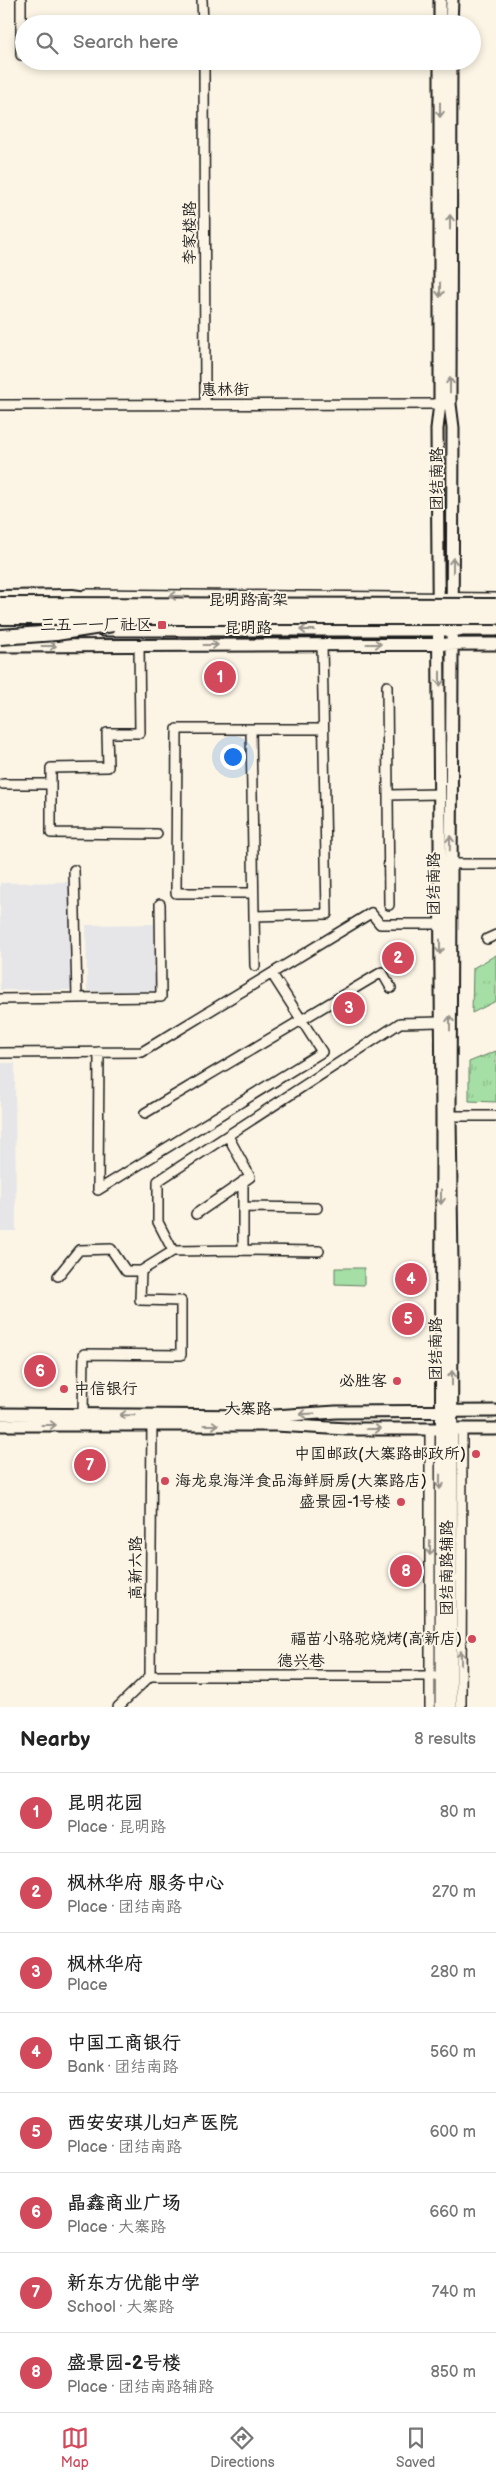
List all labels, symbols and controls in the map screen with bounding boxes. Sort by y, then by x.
search box [15,15,481,70]
icon: search [33,29,61,57]
text: Search here [73,31,178,54]
one-way arrow [435,102,445,118]
street label: 李家楼路 [181,201,200,265]
one-way arrow [445,215,455,231]
one-way arrow [435,282,445,298]
one-way arrow [445,377,455,394]
street label: 惠林街 [201,381,249,400]
street label: 团结南路 [428,447,447,511]
one-way arrow [448,557,458,573]
one-way arrow [169,591,185,600]
street label: 昆明路高架 [208,591,288,610]
place label: 三五一一厂社区 [40,616,152,635]
marker: 三五一一厂社区 [156,619,168,631]
street label: 昆明路 [224,619,272,638]
one-way arrow [300,625,316,635]
one-way arrow [365,639,381,649]
one-way arrow [202,640,219,650]
one-way arrow [40,641,56,651]
pin: 1 [204,658,236,696]
one-way arrow [435,671,445,687]
your location [220,744,246,770]
one-way arrow [445,836,455,852]
street label: 团结南路 [425,852,444,916]
one-way arrow [435,938,445,955]
pin: 2 [382,939,414,977]
pin: 3 [333,989,365,1027]
one-way arrow [445,1016,455,1032]
one-way arrow [436,1188,446,1205]
pin: 4 [395,1260,427,1298]
pin: 5 [392,1300,424,1338]
street label: 团结南路 [427,1317,446,1381]
pin: 6 [24,1352,56,1390]
one-way arrow [447,1371,457,1387]
place label: 必胜客 [339,1372,387,1391]
marker: 必胜客 [391,1375,403,1387]
place label: 中信银行 [74,1380,138,1399]
marker: 中信银行 [58,1383,70,1395]
street label: 大寨路 [224,1400,272,1419]
one-way arrow [300,1409,316,1418]
one-way arrow [120,1410,136,1420]
one-way arrow [40,1420,56,1430]
one-way arrow [202,1420,219,1430]
one-way arrow [365,1424,381,1434]
place label: 中国邮政(大寨路邮政所) [294,1445,466,1464]
pin: 7 [74,1446,106,1484]
marker: 中国邮政(大寨路邮政所) [470,1448,482,1460]
place label: 海龙泉海洋食品海鲜厨房(大寨路店) [175,1472,427,1491]
one-way arrow [435,1474,445,1490]
marker: 海龙泉海洋食品海鲜厨房(大寨路店) [159,1475,171,1487]
place label: 盛景园-1号楼 [299,1493,391,1512]
marker: 盛景园-1号楼 [395,1496,407,1508]
street label: 团结南路辅路 [438,1520,457,1616]
street label: 高新六路 [127,1536,146,1600]
one-way arrow [425,1539,435,1555]
pin: 8 [390,1552,422,1590]
place label: 福苗小骆驼烧烤(高新店) [290,1630,462,1649]
marker: 福苗小骆驼烧烤(高新店) [466,1633,478,1645]
one-way arrow [456,1651,466,1667]
street label: 德兴巷 [277,1652,325,1671]
text: Nearby [20,1727,90,1752]
text: 8 results [414,1730,476,1749]
text: 昆明花园 [67,1792,143,1815]
text: 1 [33,1803,39,1822]
text: 80 m [440,1803,476,1822]
text: Place · 昆明路 [67,1818,166,1837]
text: 枫林华府 服务中心 [67,1872,224,1895]
text: 2 [31,1883,41,1902]
text: 270 m [432,1883,476,1902]
text: Place · 团结南路 [67,1898,182,1917]
text: 枫林华府 [67,1953,143,1976]
text: 3 [31,1963,41,1982]
text: 280 m [430,1963,476,1982]
text: Place [67,1976,108,1995]
text: 中国工商银行 [67,2032,181,2055]
text: 4 [31,2043,41,2062]
text: 560 m [430,2043,476,2062]
text: Bank · 团结南路 [67,2058,178,2077]
text: 西安安琪儿妇产医院 [67,2112,238,2135]
text: 5 [31,2123,41,2142]
text: 600 m [430,2123,476,2142]
text: Place · 团结南路 [67,2138,182,2157]
text: 晶鑫商业广场 [67,2192,181,2215]
text: 6 [31,2203,41,2222]
text: 660 m [429,2203,476,2222]
text: Place · 大寨路 [67,2218,166,2237]
text: 新东方优能中学 [67,2272,200,2295]
text: 7 [32,2283,40,2302]
text: 740 m [431,2283,476,2302]
text: School · 大寨路 [67,2298,174,2317]
text: 盛景园-2号楼 [67,2352,181,2375]
text: 8 [31,2363,41,2382]
text: 850 m [431,2363,476,2382]
text: Place · 团结南路辅路 [67,2378,214,2397]
tab: Map [61,2424,89,2471]
tab: Directions [210,2424,275,2471]
tab: Saved [396,2424,435,2471]

